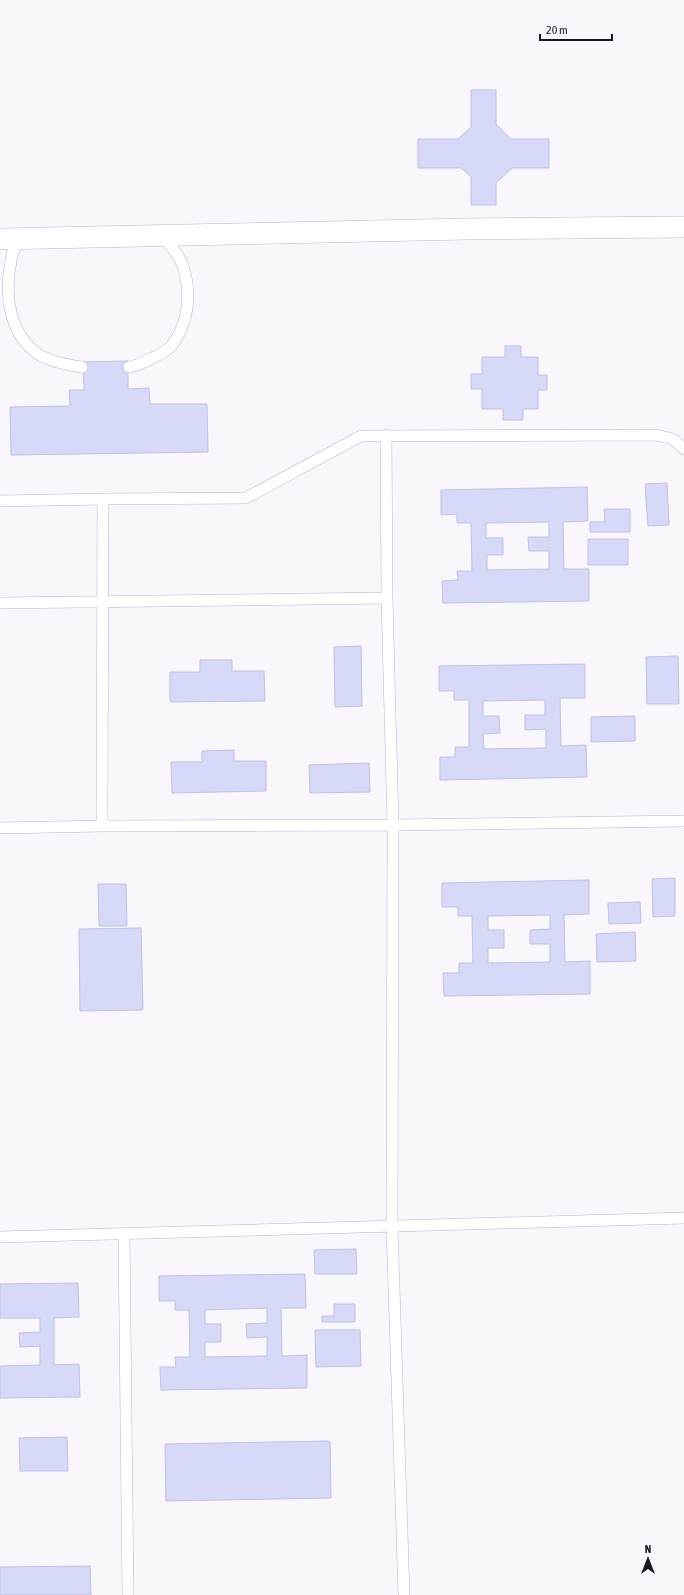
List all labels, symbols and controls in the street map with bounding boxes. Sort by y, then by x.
scale bar [540,16,612,42]
text: 20 m [546,23,568,37]
north arrow [628,1539,668,1579]
text: N [645,1543,651,1555]

